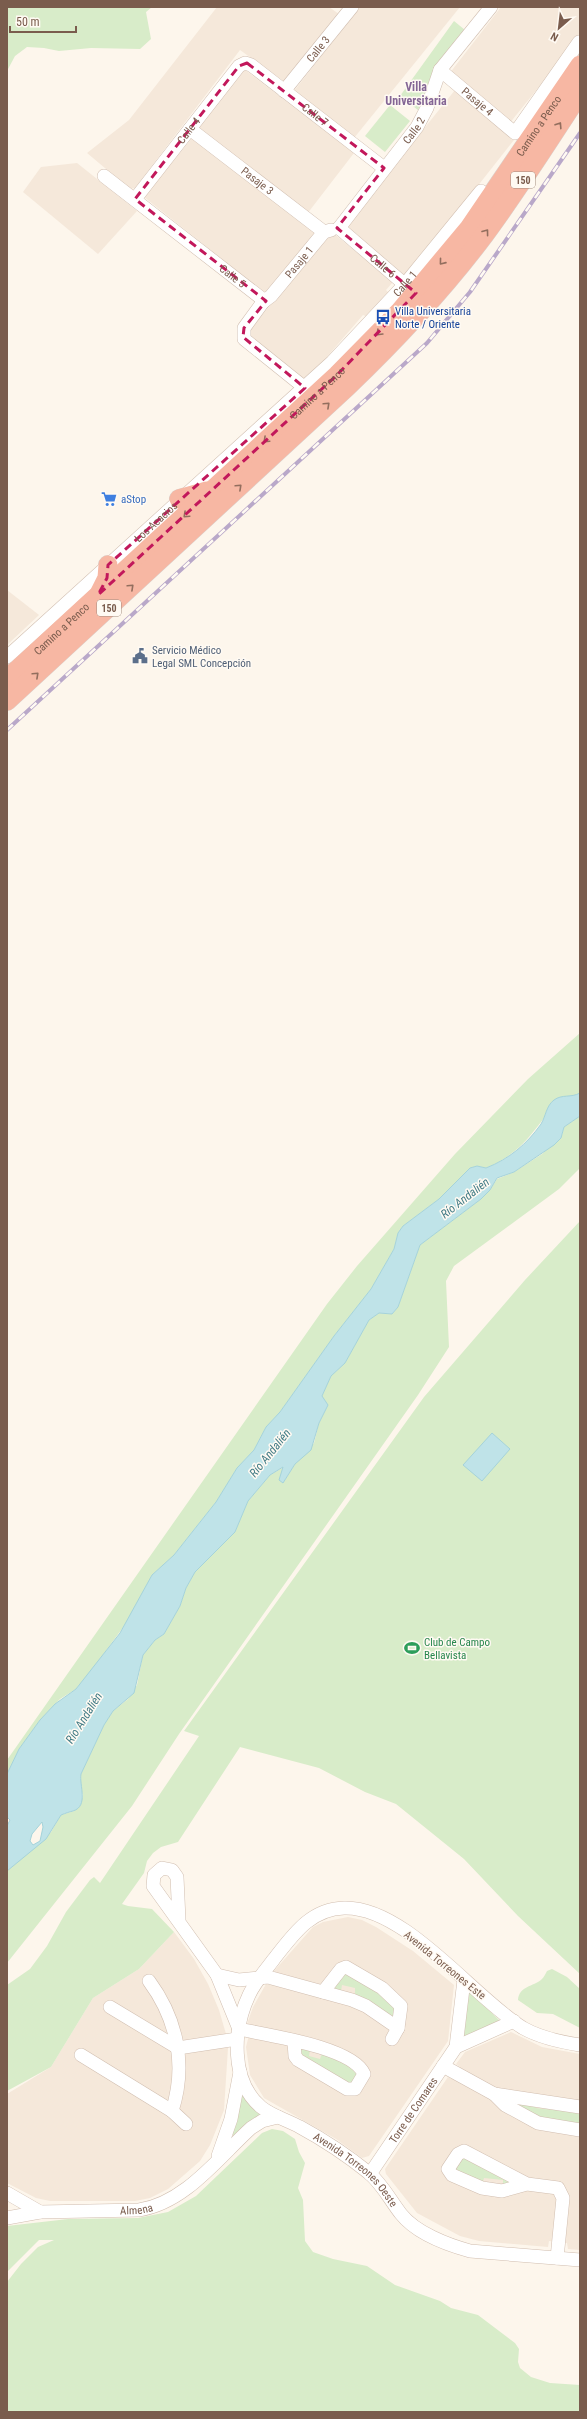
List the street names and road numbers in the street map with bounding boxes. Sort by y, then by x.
street label: Calle 3 [304,34,333,65]
street label: Pasaje 4 [459,85,496,119]
street label: Camino a Penco [514,93,565,159]
street label: Calle 7 [299,101,331,129]
street label: Calle 4 [175,115,204,146]
street label: Calle 2 [400,115,428,147]
street label: Pasaje 3 [238,165,276,198]
road number: 150 [511,172,535,188]
street label: Pasaje 1 [283,244,316,281]
street label: Calle 6 [367,252,398,281]
street label: Calle 5 [217,262,248,291]
street label: Calle 1 [391,269,420,299]
street label: Camino a Penco [287,364,348,422]
street label: Los Acacios [132,500,180,545]
street label: Camino a Penco [31,600,93,658]
road number: 150 [97,600,121,616]
street label: Avenida Torreones Este [401,1928,488,2002]
street label: Torre de Comares [387,2075,441,2146]
street label: Avenida Torreones Oeste [311,2130,400,2210]
street label: Almena [120,2201,154,2217]

